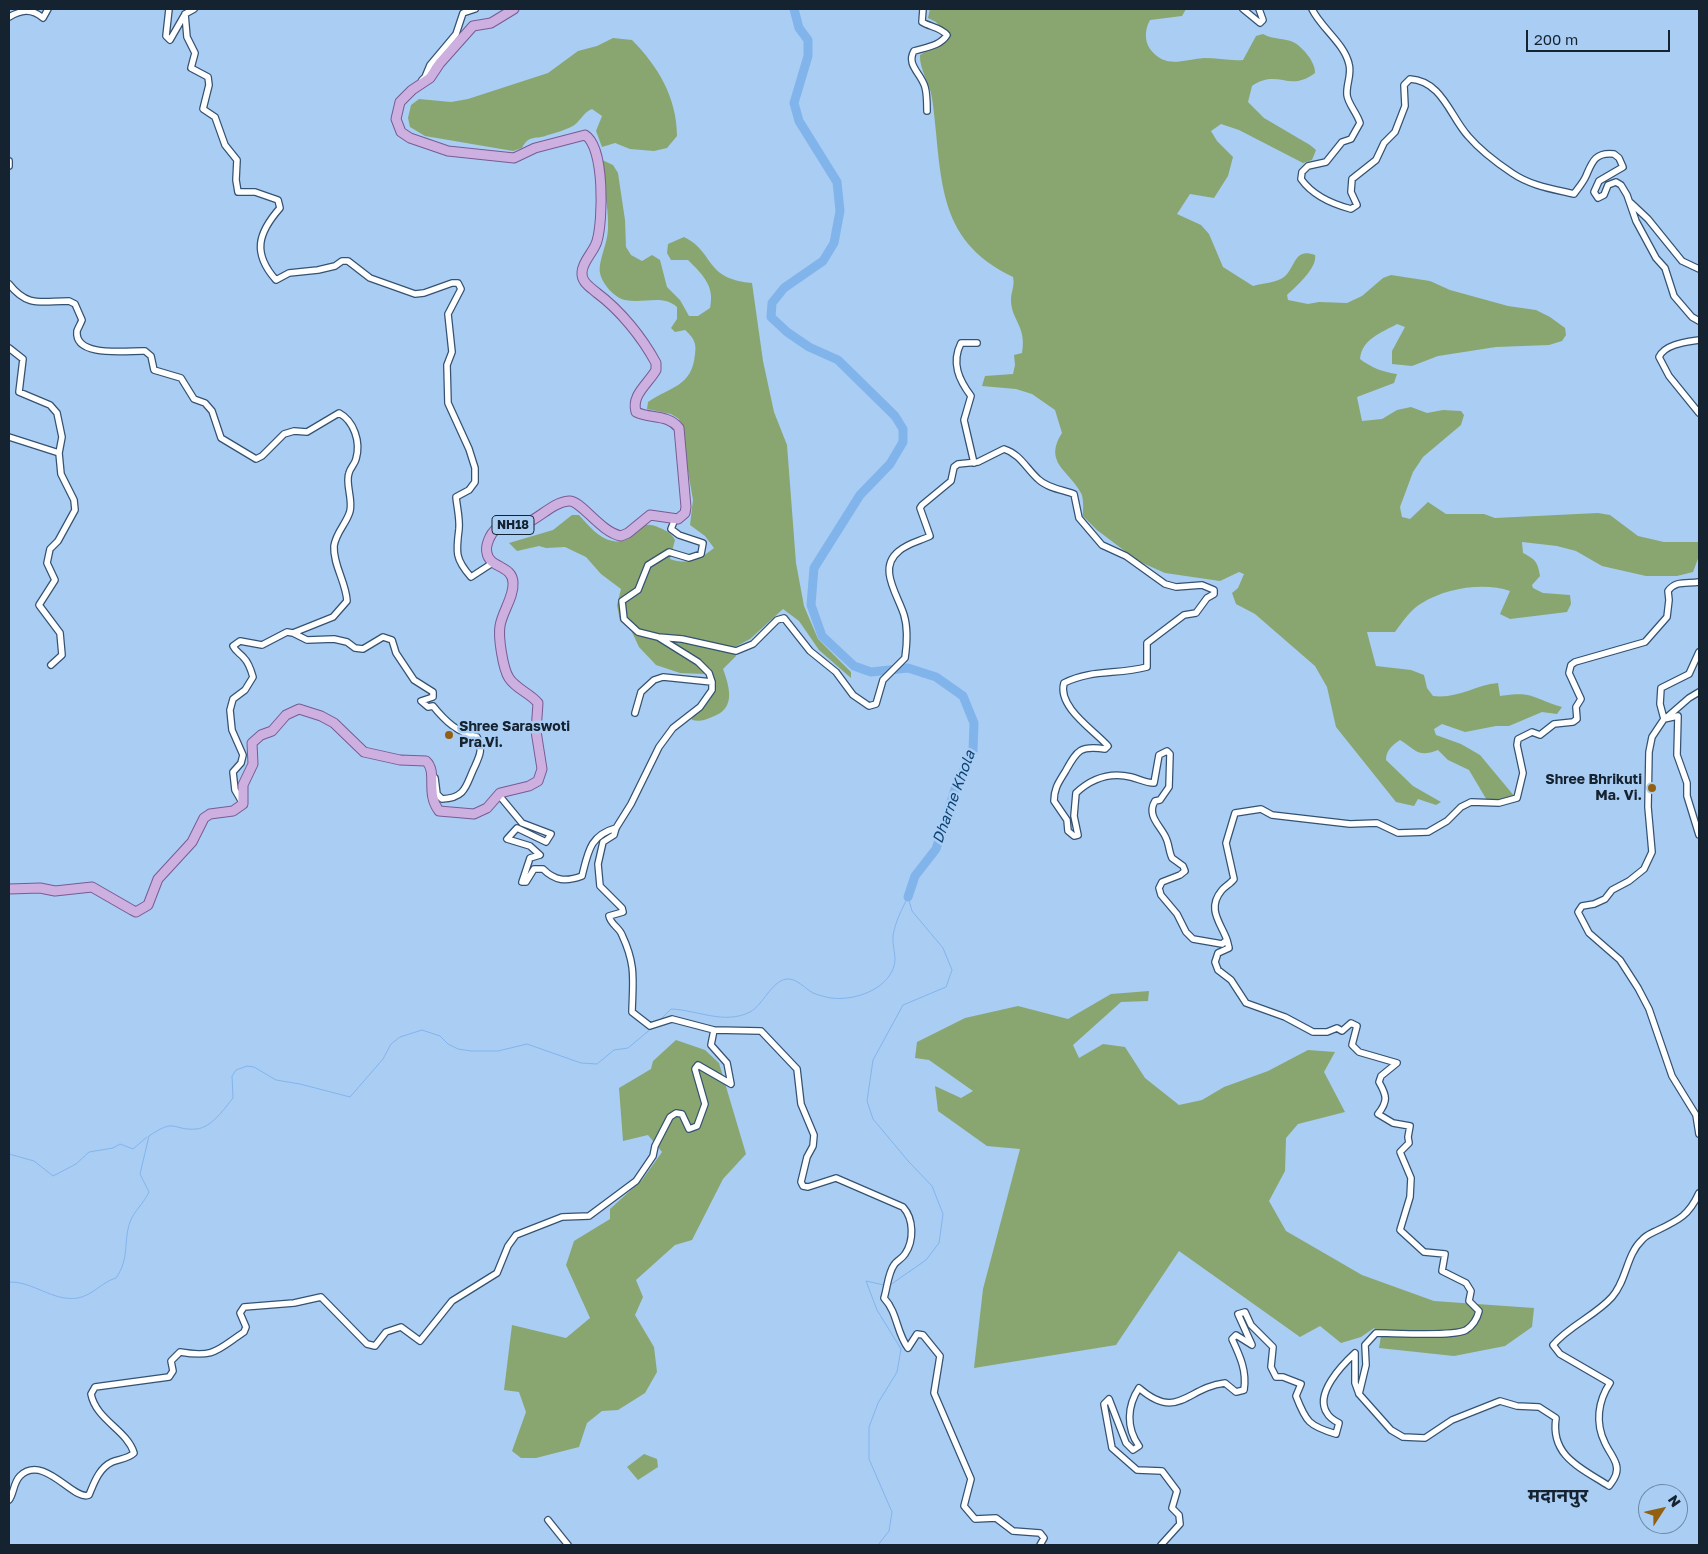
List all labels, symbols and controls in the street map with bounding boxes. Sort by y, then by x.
scale bar [1528,20,1672,52]
text: 200 m [1534,30,1578,48]
road number: NH18 [492,516,534,534]
place label: Shree Saraswoti Pra.Vi. [459,719,570,752]
marker: Shree Saraswoti Pra.Vi. [443,729,455,741]
water label: Dharne Khola [929,748,979,846]
place label: Shree Bhrikuti Ma. Vi. [1545,772,1642,804]
marker: Shree Bhrikuti Ma. Vi. [1646,782,1658,794]
north arrow [1638,1484,1688,1534]
district label: मदानपुर [1528,1485,1588,1507]
text: N [1665,1491,1685,1510]

